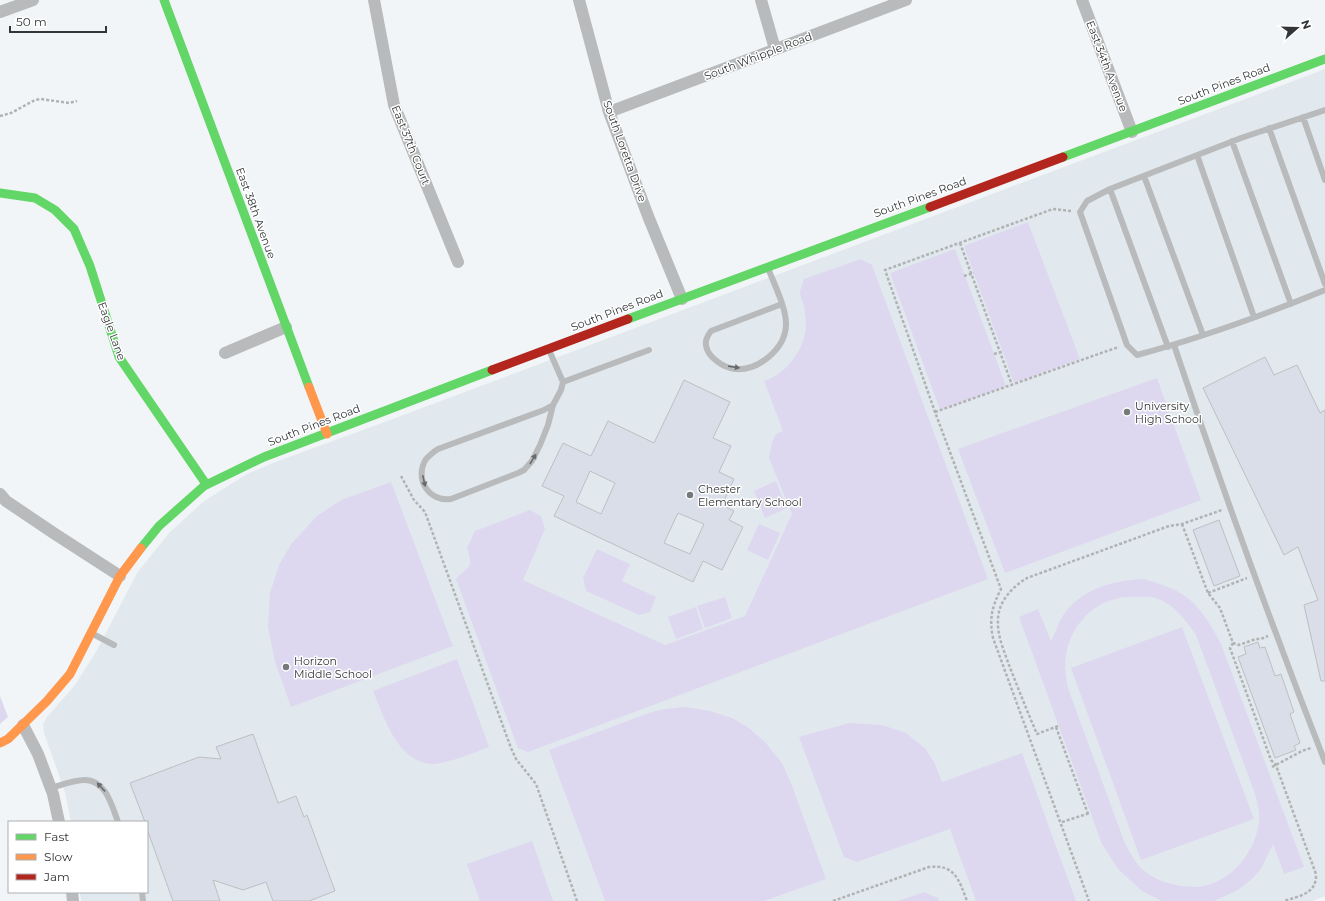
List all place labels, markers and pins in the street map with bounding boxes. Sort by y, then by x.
place label: University High School [1135,399,1202,426]
marker: University High School [1122,407,1132,417]
place label: Chester Elementary School [698,482,802,509]
marker: Chester Elementary School [685,490,695,500]
place label: Horizon Middle School [294,654,372,681]
marker: Horizon Middle School [281,662,291,672]

